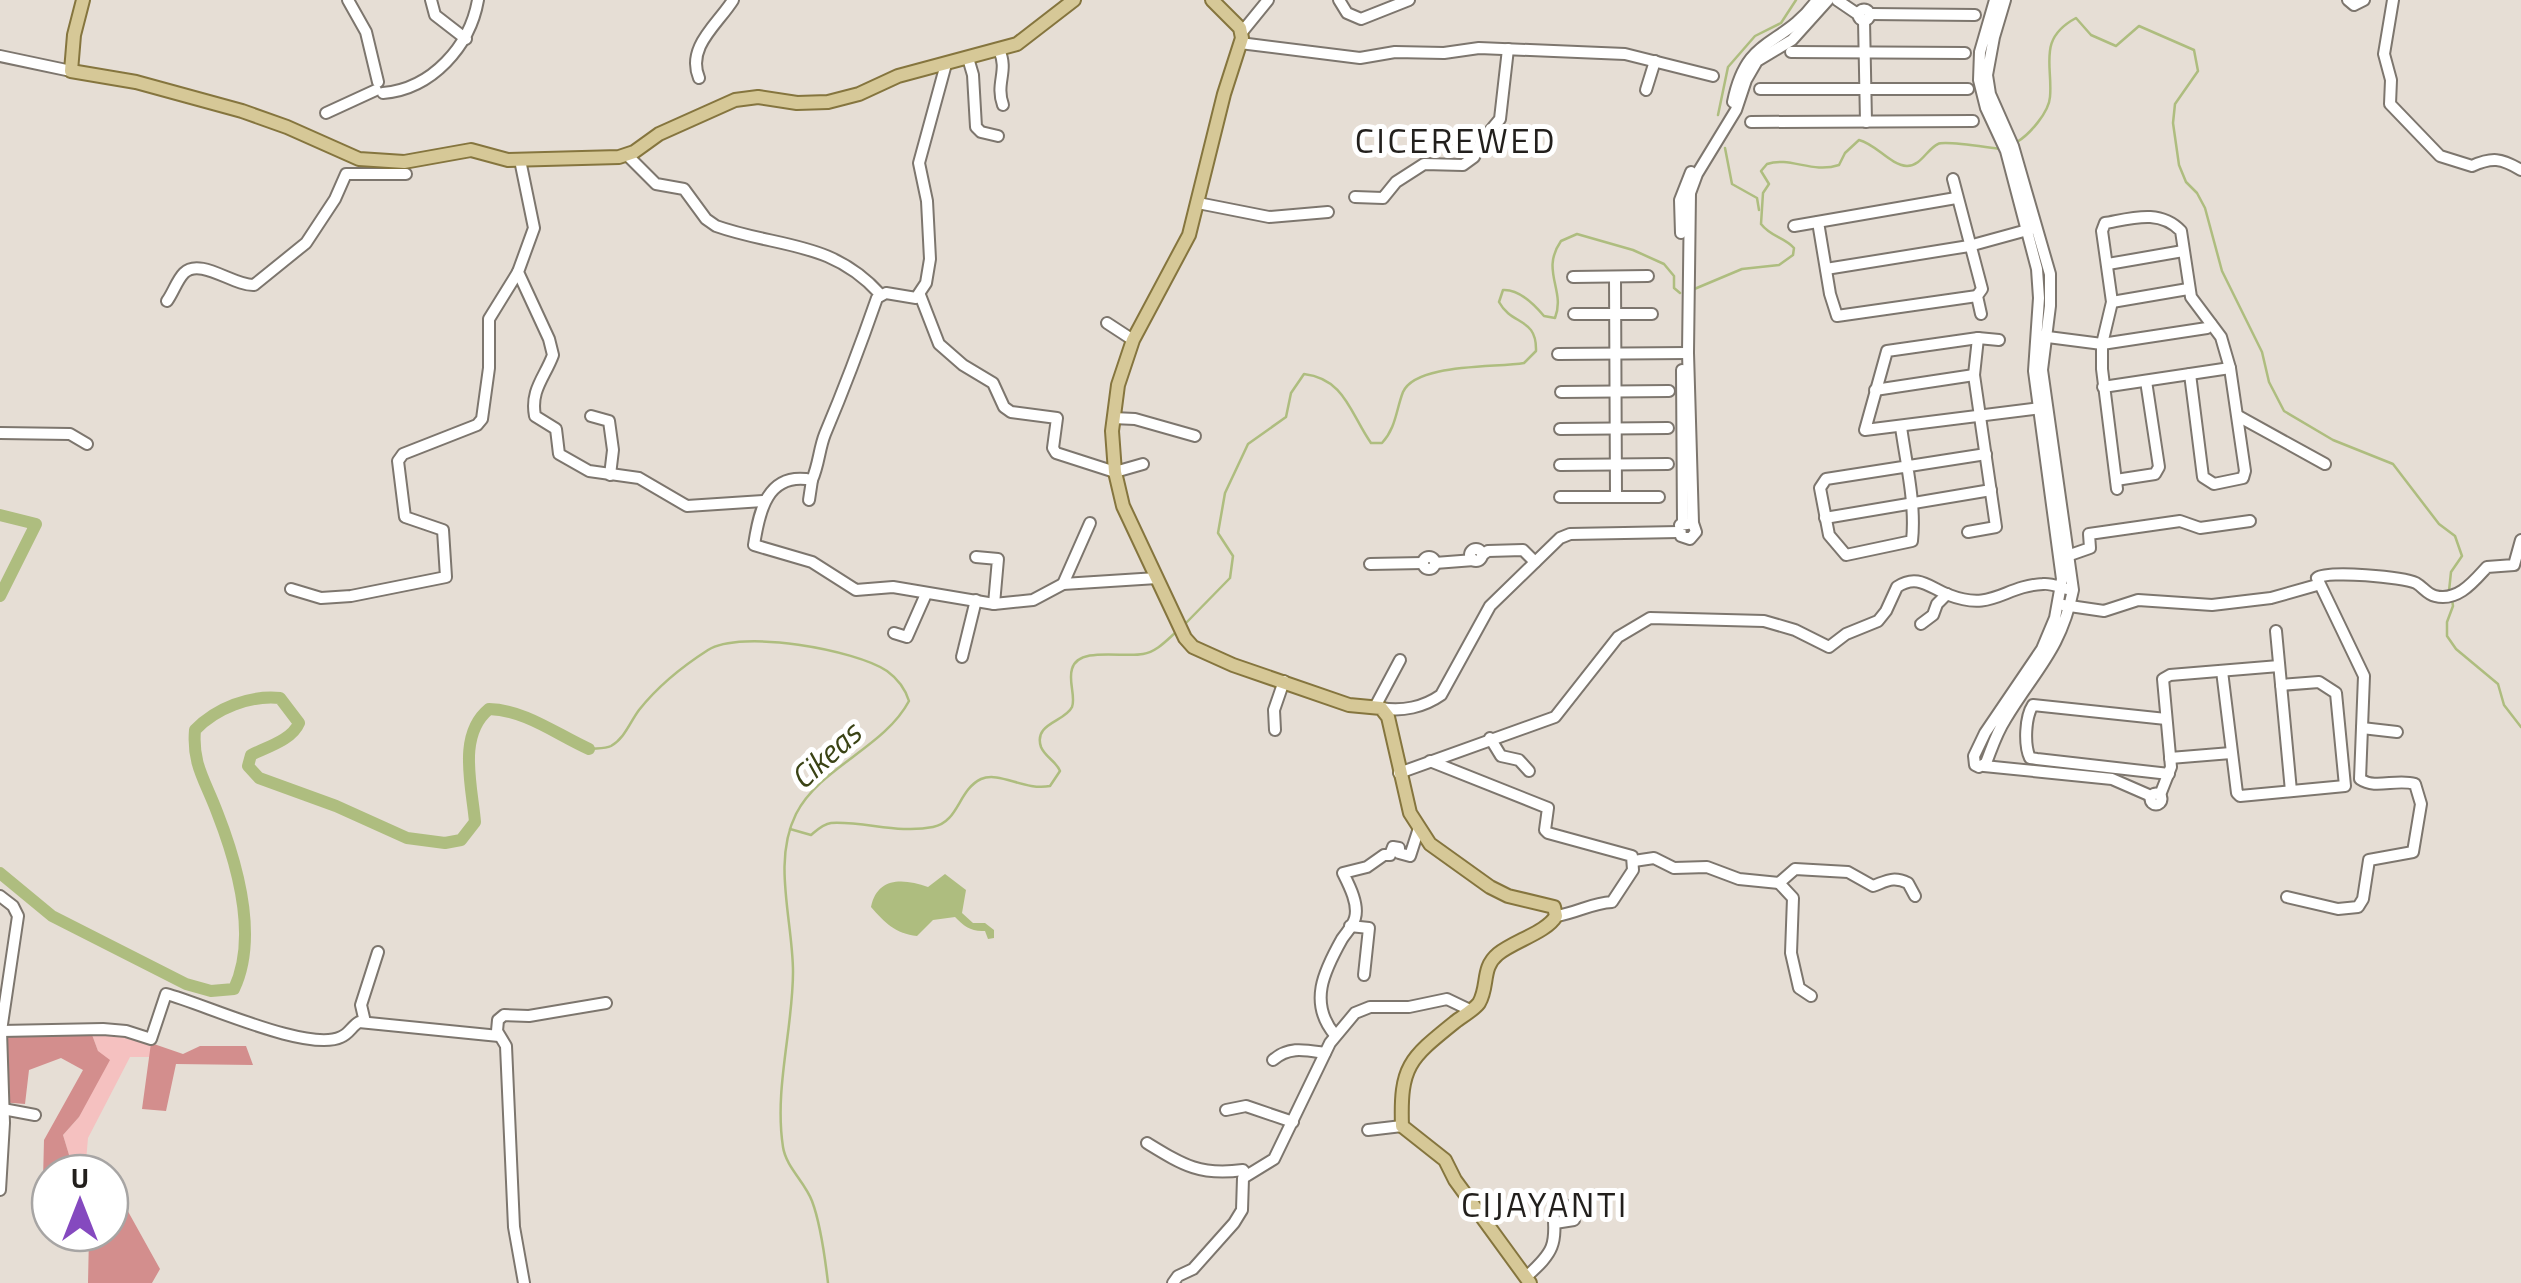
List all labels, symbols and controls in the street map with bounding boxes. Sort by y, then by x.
district label: CICEREWED [1355,113,1557,167]
water label: Cikeas [779,709,873,800]
north arrow [30,1153,130,1253]
text: U [71,1156,89,1199]
district label: CIJAYANTI [1461,1177,1629,1231]

